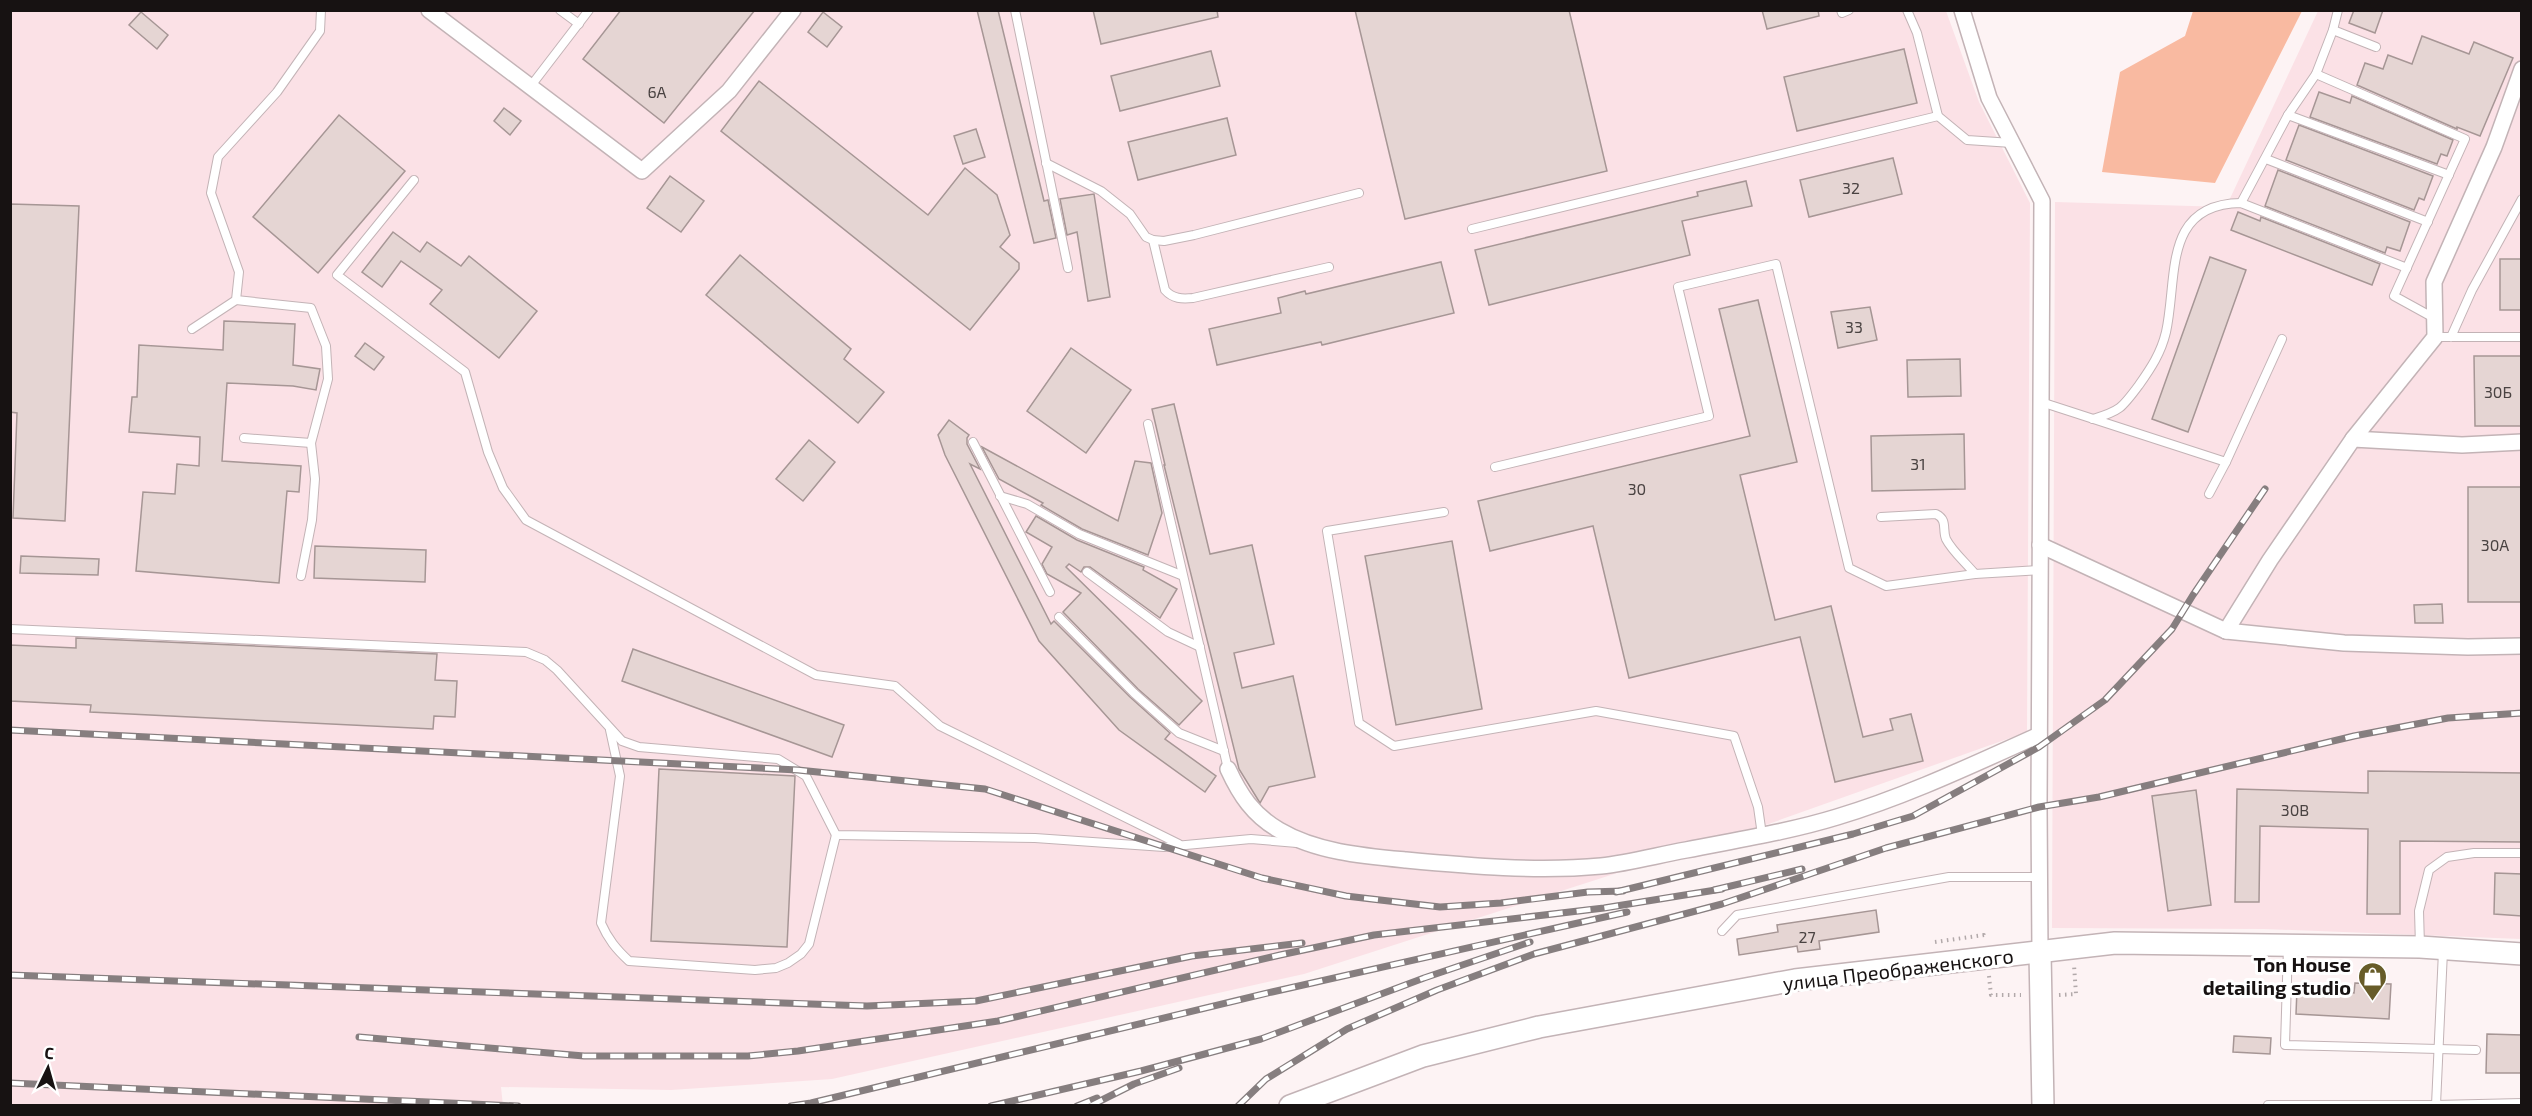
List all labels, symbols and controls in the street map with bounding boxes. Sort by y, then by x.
house number: 6А [647,82,667,101]
house number: 32 [1842,178,1860,197]
house number: 33 [1845,317,1863,336]
house number: 30Б [2484,382,2512,401]
house number: 31 [1910,454,1926,473]
house number: 30 [1628,479,1646,498]
house number: 30А [2481,535,2509,554]
house number: 30В [2281,800,2309,819]
house number: 27 [1798,927,1816,946]
street label: улица Преображенского [1781,943,2015,996]
place label: Ton House detailing studio [2203,952,2351,999]
shop icon: Ton House detailing studio [2356,960,2388,1002]
north arrow [18,1038,78,1098]
text: С [44,1043,55,1062]

